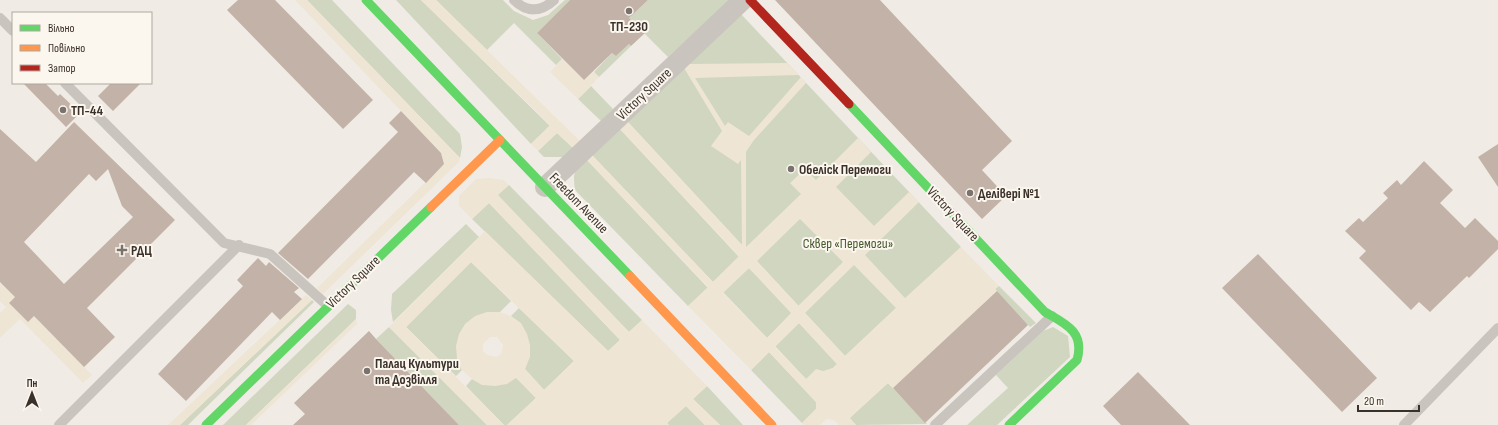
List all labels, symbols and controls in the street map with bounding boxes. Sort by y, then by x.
marker: ТП-230 [624,6,634,16]
legend [12,12,152,84]
place label: ТП-230 [610,18,648,35]
text: Вільно [48,21,74,36]
text: Повільно [48,41,85,56]
text: Затор [48,61,76,76]
street label: Victory Square [613,64,675,124]
place label: ТП-44 [71,102,103,119]
marker: ТП-44 [58,105,68,115]
place label: Обеліск Перемоги [799,161,891,178]
marker: Обеліск Перемоги [786,164,796,174]
street label: Freedom Avenue [546,169,612,237]
street label: Victory Square [923,183,983,245]
place label: Делівері №1 [978,185,1040,202]
marker: Делівері №1 [965,188,975,198]
park label: Сквер «Перемоги» [803,235,893,252]
place label: РДЦ [131,242,152,259]
marker: РДЦ [116,244,128,256]
street label: Victory Square [322,252,384,312]
place label: Палац Культури та Дозвілля [375,355,459,388]
marker: Палац Культури та Дозвілля [362,366,372,376]
north arrow [12,373,52,413]
text: Пн [27,377,38,390]
scale bar [1358,387,1419,413]
text: 20 m [1364,394,1384,409]

